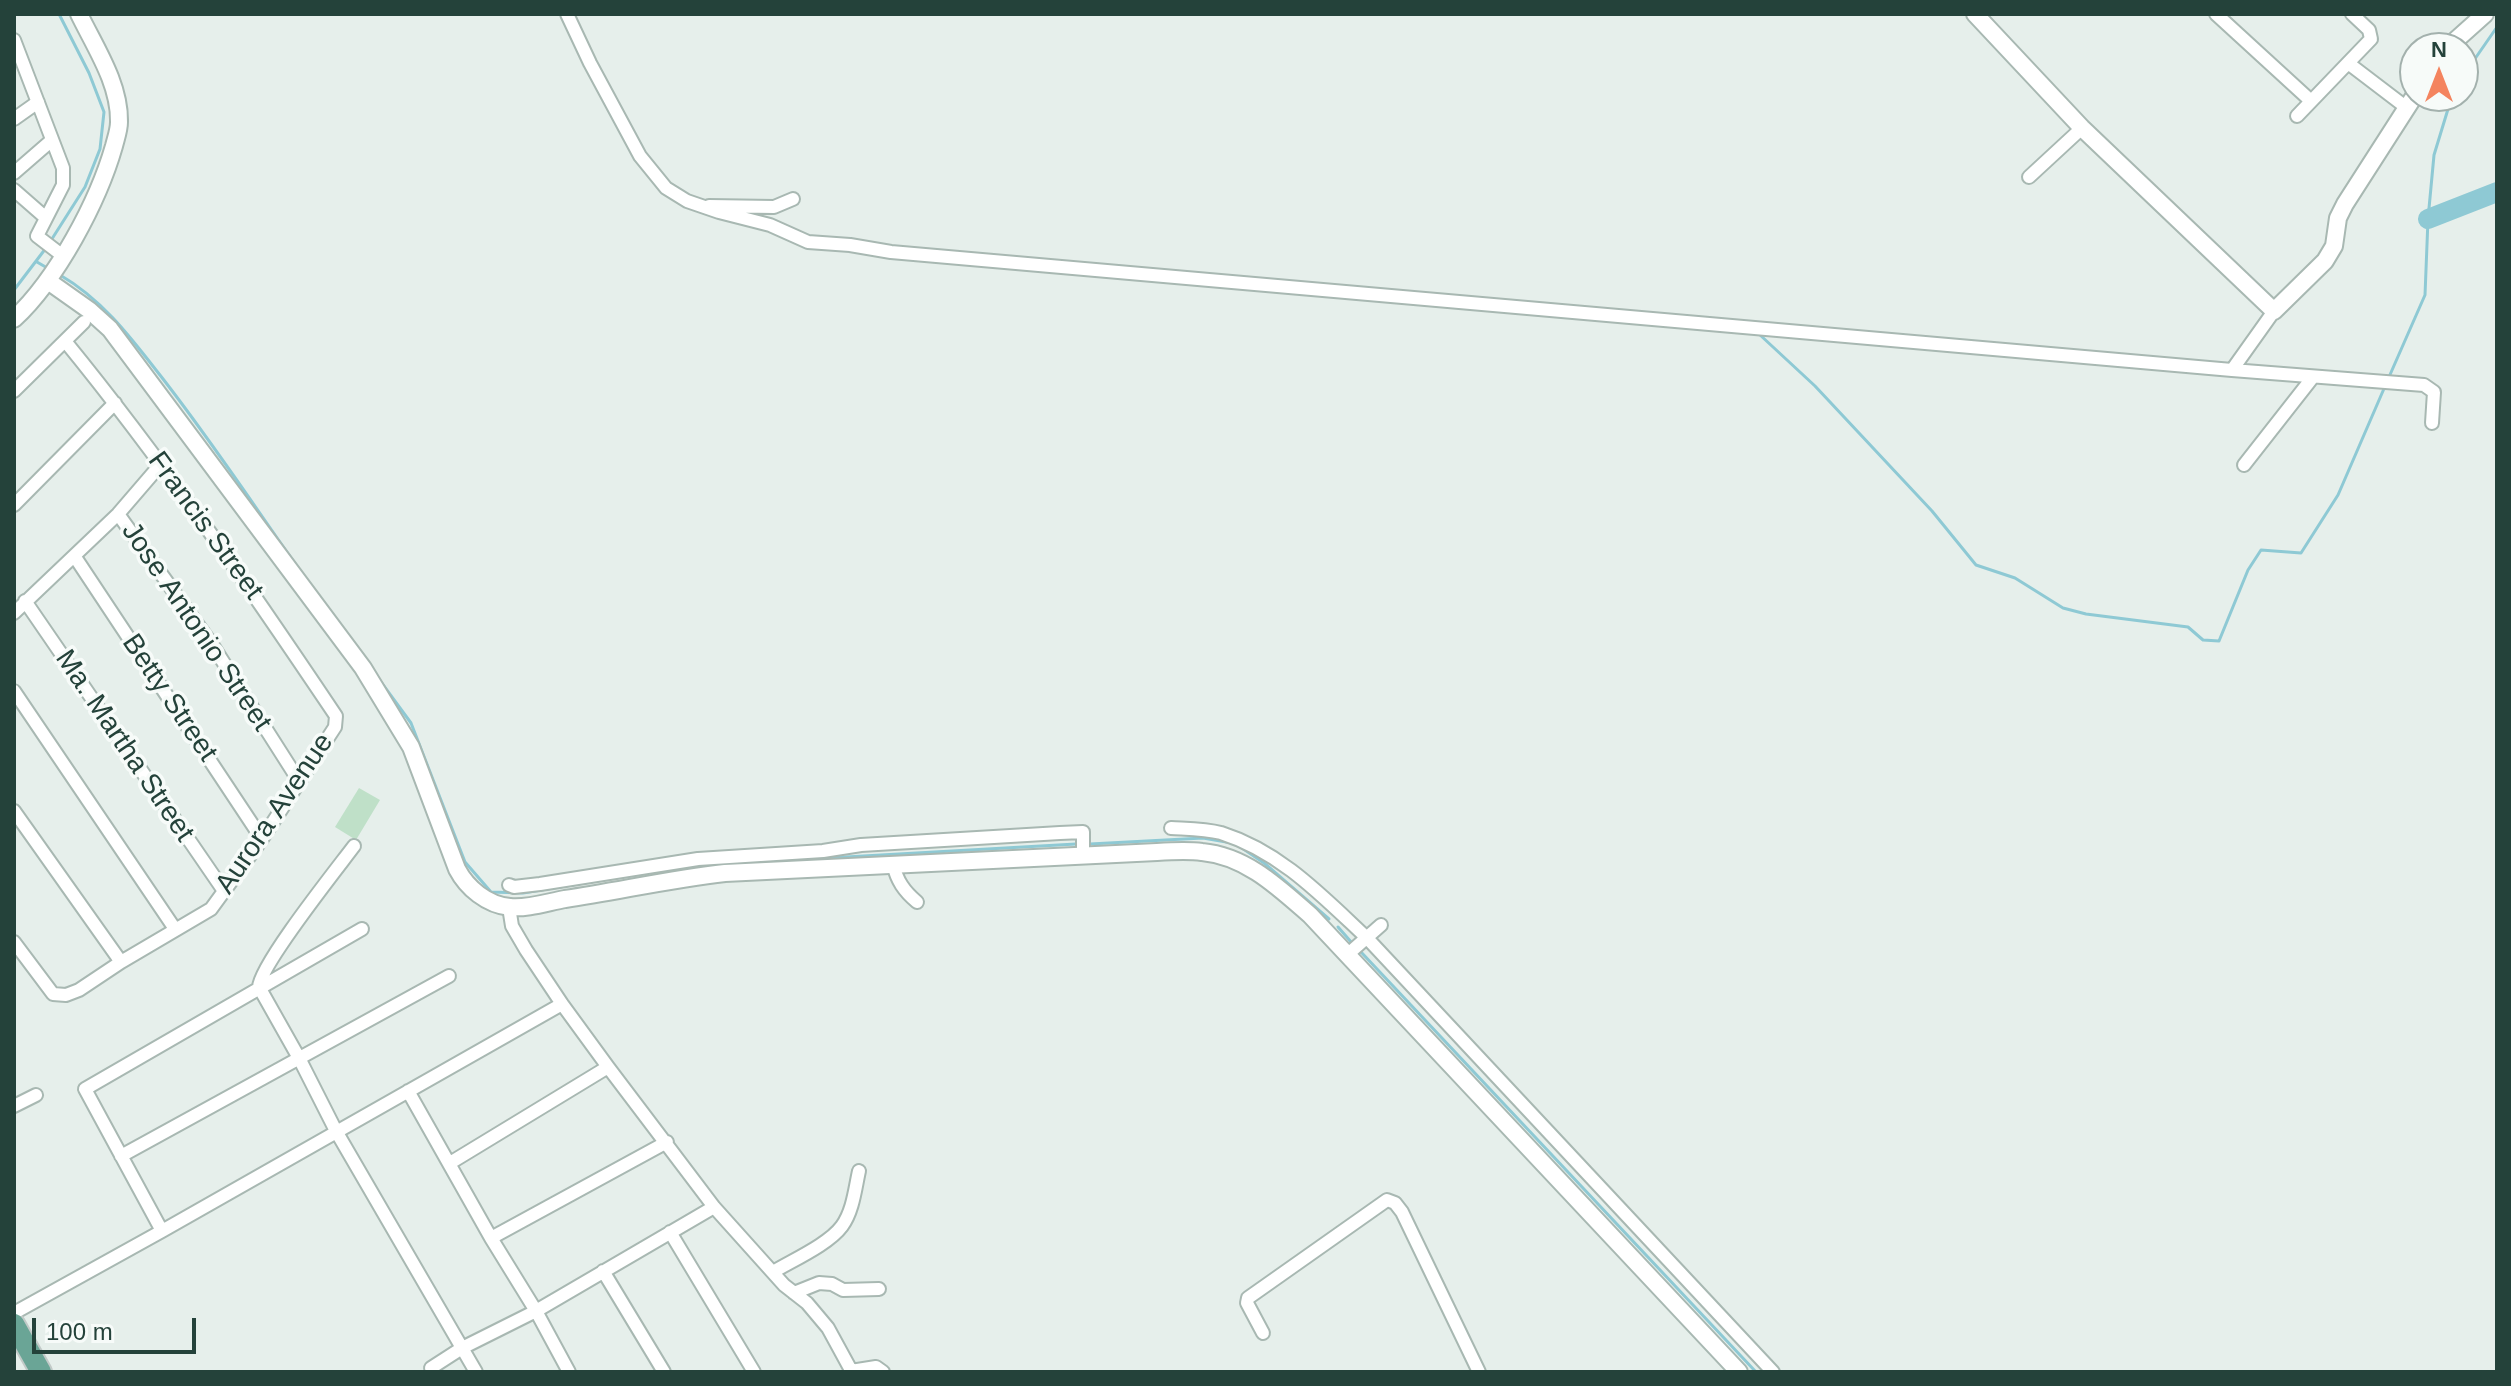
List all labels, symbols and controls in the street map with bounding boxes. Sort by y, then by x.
north arrow [2399,32,2479,112]
text: N [2431,37,2447,62]
street label: Francis Street [140,446,270,606]
street label: Jose Antonio Street [114,516,278,738]
street label: Betty Street [114,628,224,768]
street label: Ma. Martha Street [47,644,201,848]
street label: Aurora Avenue [209,727,341,901]
scale bar [36,1302,200,1352]
text: 100 m [46,1318,113,1345]

